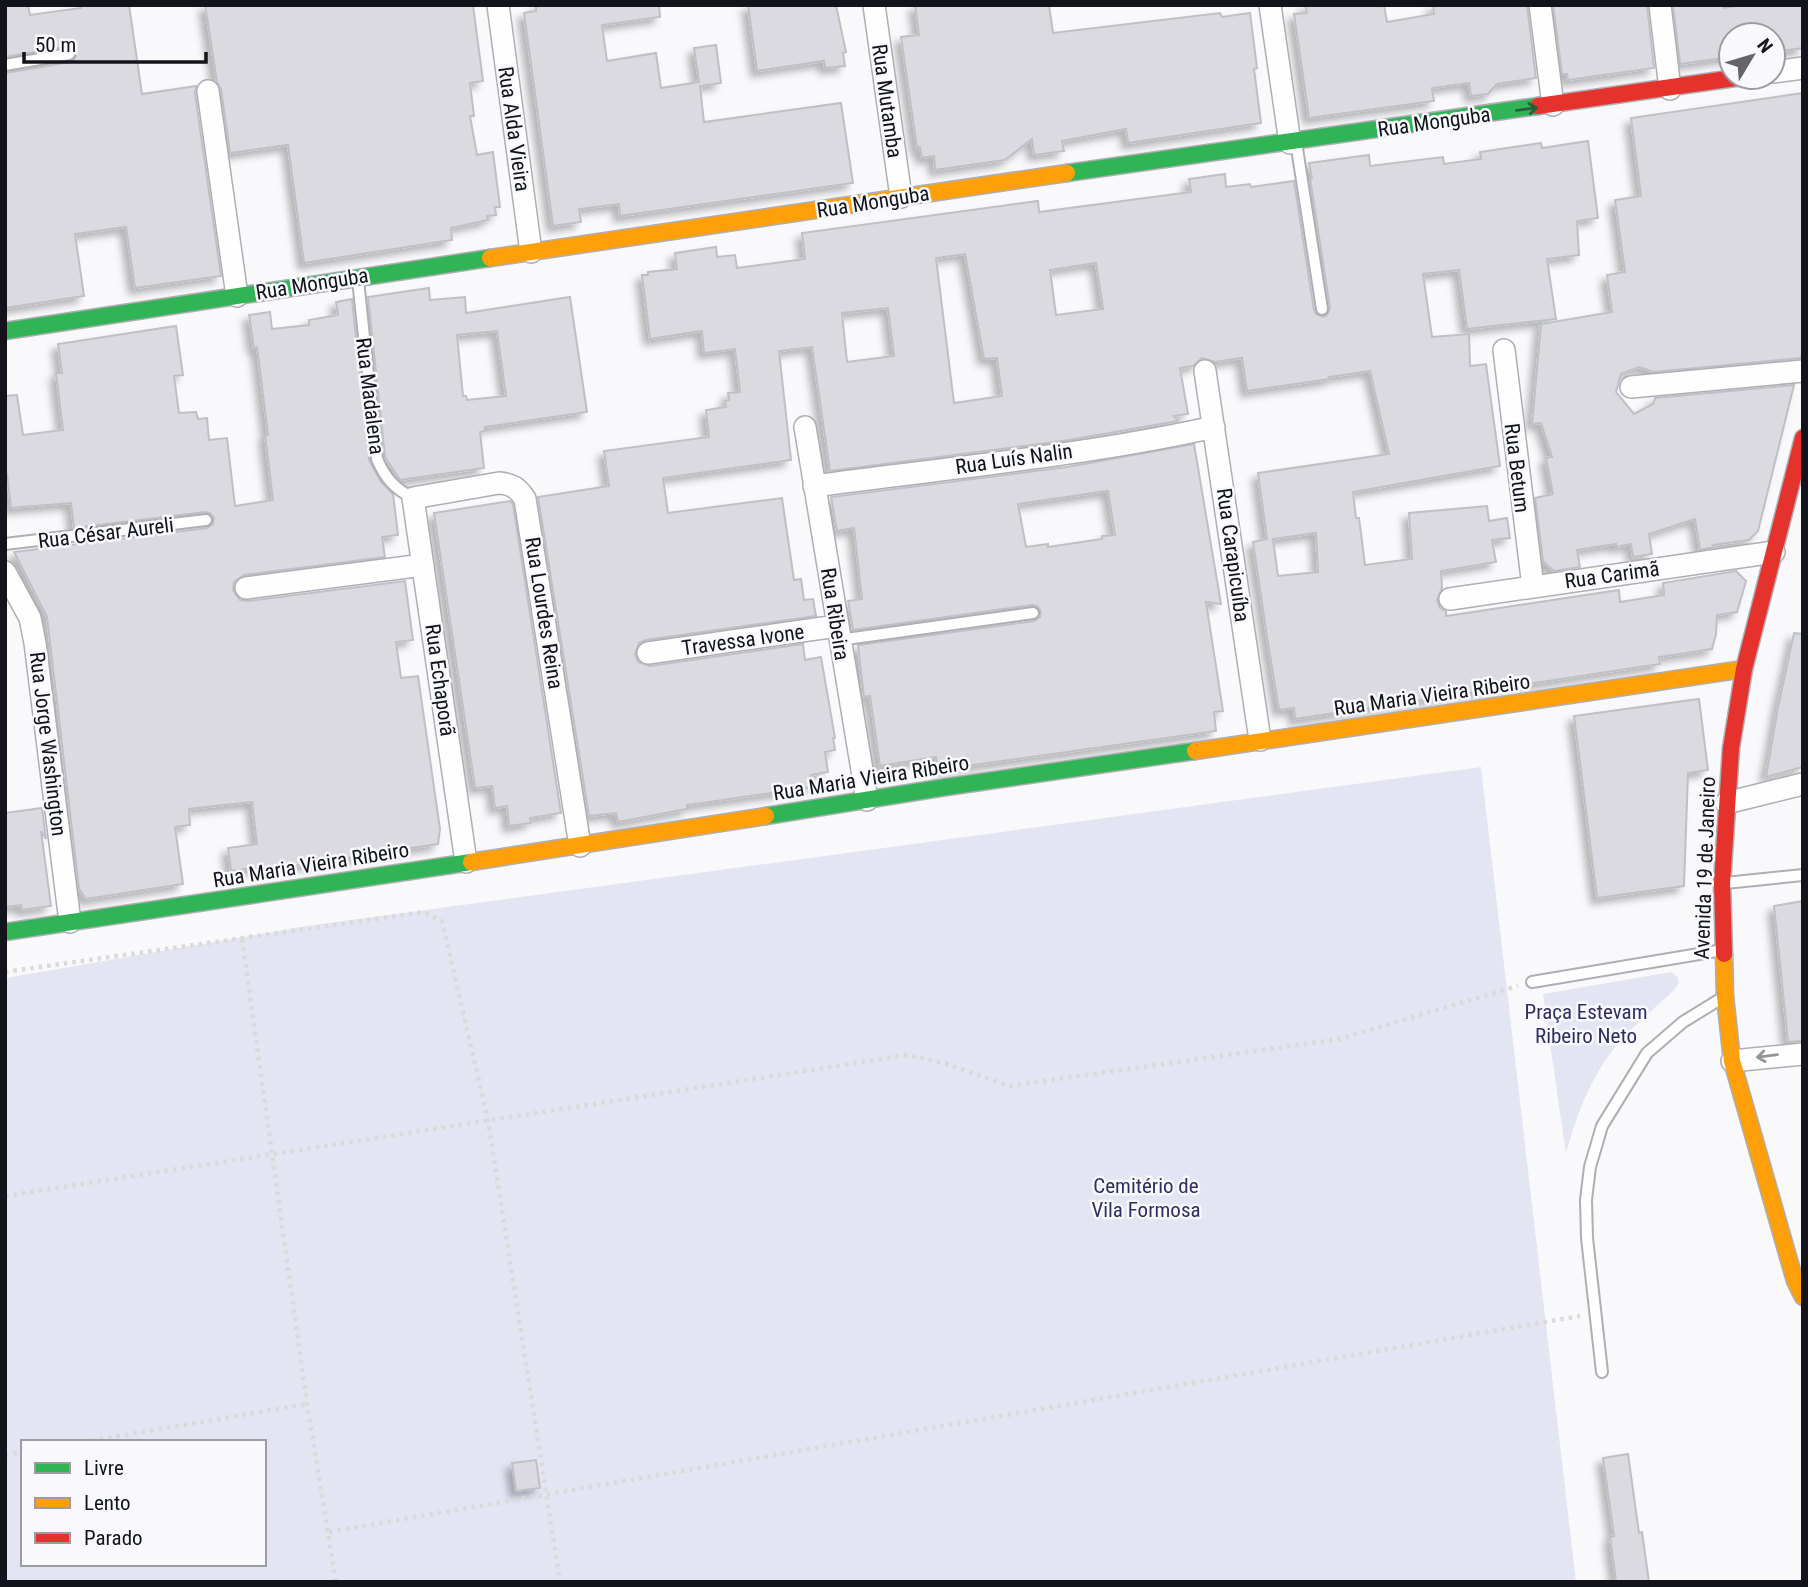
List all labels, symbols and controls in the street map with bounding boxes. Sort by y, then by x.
scale bar [24,21,206,65]
north arrow [1717,21,1787,91]
text: 50 m [35,33,76,57]
text: N [1752,34,1778,58]
street label: Rua Mutamba [867,43,907,159]
street label: Rua Alda Vieira [493,65,535,193]
street label: Rua Monguba [1376,102,1492,142]
one-way arrow [1515,102,1538,115]
street label: Rua Monguba [815,181,931,223]
street label: Rua Monguba [254,263,370,305]
street label: Rua Madalena [351,336,389,456]
street label: Rua Betum [1500,422,1534,514]
street label: Rua Luís Nalin [954,439,1074,479]
street label: Rua Carapicuíba [1212,487,1254,623]
street label: Rua César Aureli [37,513,175,553]
street label: Rua Lourdes Reina [520,535,568,691]
street label: Rua Carimã [1563,556,1661,594]
street label: Rua Ribeira [816,566,854,662]
street label: Travessa Ivone [680,620,806,660]
street label: Rua Echaporã [420,622,460,738]
street label: Rua Jorge Washington [25,650,71,838]
street label: Rua Maria Vieira Ribeiro [1332,669,1532,721]
street label: Rua Maria Vieira Ribeiro [771,751,971,805]
street label: Avenida 19 de Janeiro [1690,776,1720,960]
street label: Rua Maria Vieira Ribeiro [211,838,411,892]
park label: Praça Estevam Ribeiro Neto [1525,1000,1647,1048]
one-way arrow [1756,1050,1779,1063]
park label: Cemitério de Vila Formosa [1091,1174,1201,1222]
legend [21,1440,266,1566]
text: Livre [84,1456,124,1480]
text: Lento [84,1491,131,1515]
text: Parado [84,1526,143,1550]

